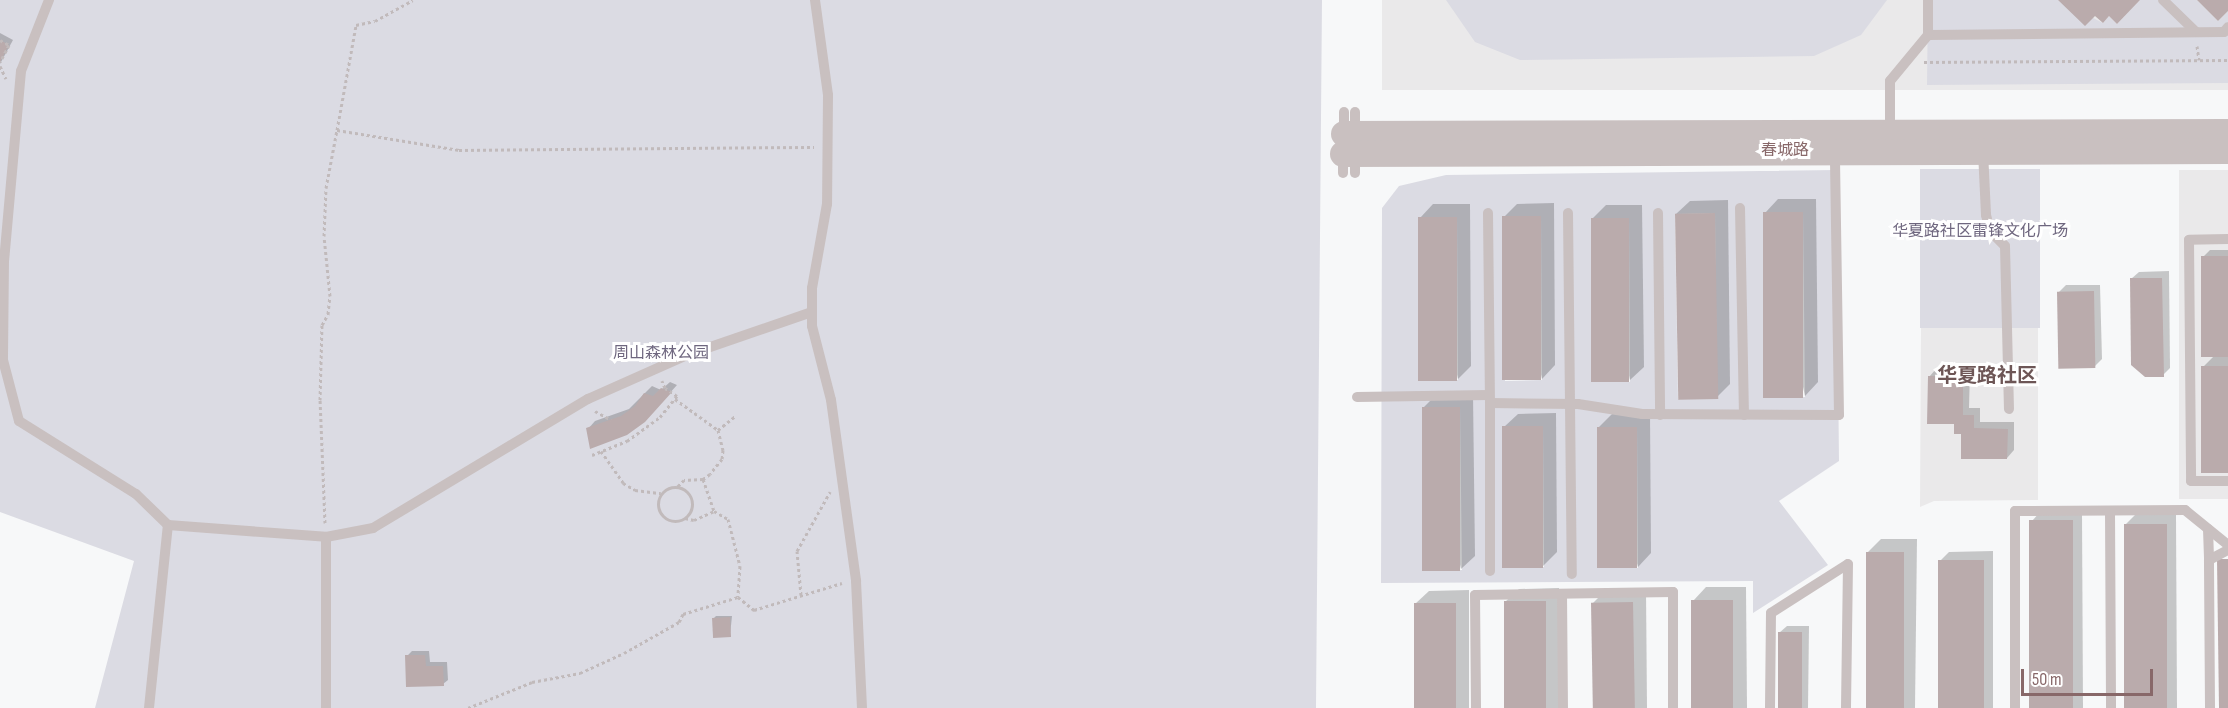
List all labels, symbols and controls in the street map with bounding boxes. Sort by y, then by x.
street label: 春城路 [1761,141,1809,161]
park label: 华夏路社区雷锋文化广场 [1892,222,2068,242]
park label: 周山森林公园 [613,344,709,364]
district label: 华夏路社区 [1937,364,2037,388]
scale bar [2024,657,2156,695]
text: 50 m [2032,669,2062,690]

